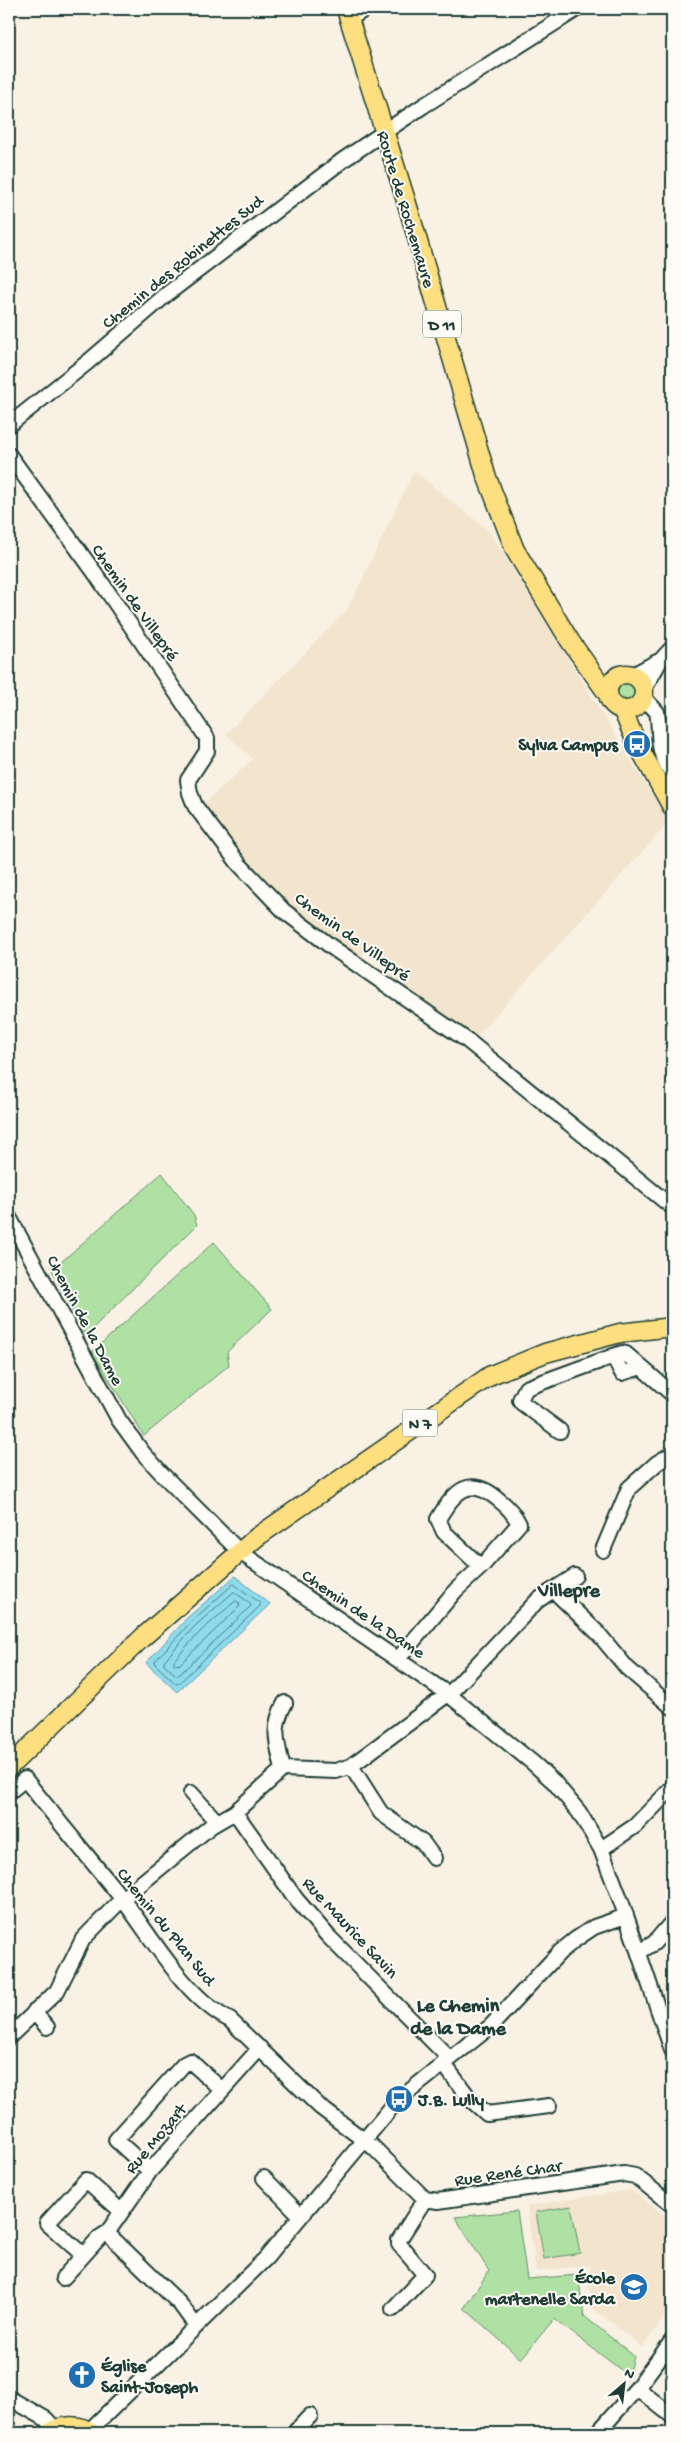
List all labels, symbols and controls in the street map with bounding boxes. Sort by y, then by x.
street label: Route de Rochemaure [371,129,439,291]
street label: Chemin des Robinettes Sud [99,191,269,334]
road number: D 11 [423,310,461,338]
street label: Chemin de Villepré [86,541,183,667]
bus stop icon: Sylva Campus [622,729,652,759]
place label: Sylva Campus [518,736,619,757]
street label: Chemin de Villepré [290,889,414,987]
street label: Chemin de la Dame [41,1253,127,1390]
road number: N 7 [402,1410,438,1436]
street label: Chemin de la Dame [297,1566,429,1665]
district label: Villepre [537,1581,601,1604]
street label: Chemin du Plan Sud [111,1864,220,1992]
street label: Rue Maurice Savin [297,1874,402,1984]
district label: Le Chemin de la Dame [410,1996,507,2042]
bus stop icon: J.B. Lully [384,2084,414,2114]
place label: J.B. Lully [417,2091,484,2112]
street label: Rue Mozart [122,2099,193,2179]
street label: Rue René Char [453,2156,565,2192]
place label: École martenelle Sarda [485,2268,616,2311]
school or university icon: École martenelle Sarda [619,2272,649,2302]
place label: Église Saint-Joseph [101,2356,198,2399]
church icon: Église Saint-Joseph [67,2360,97,2390]
north arrow [598,2360,648,2410]
text: N [621,2365,637,2384]

